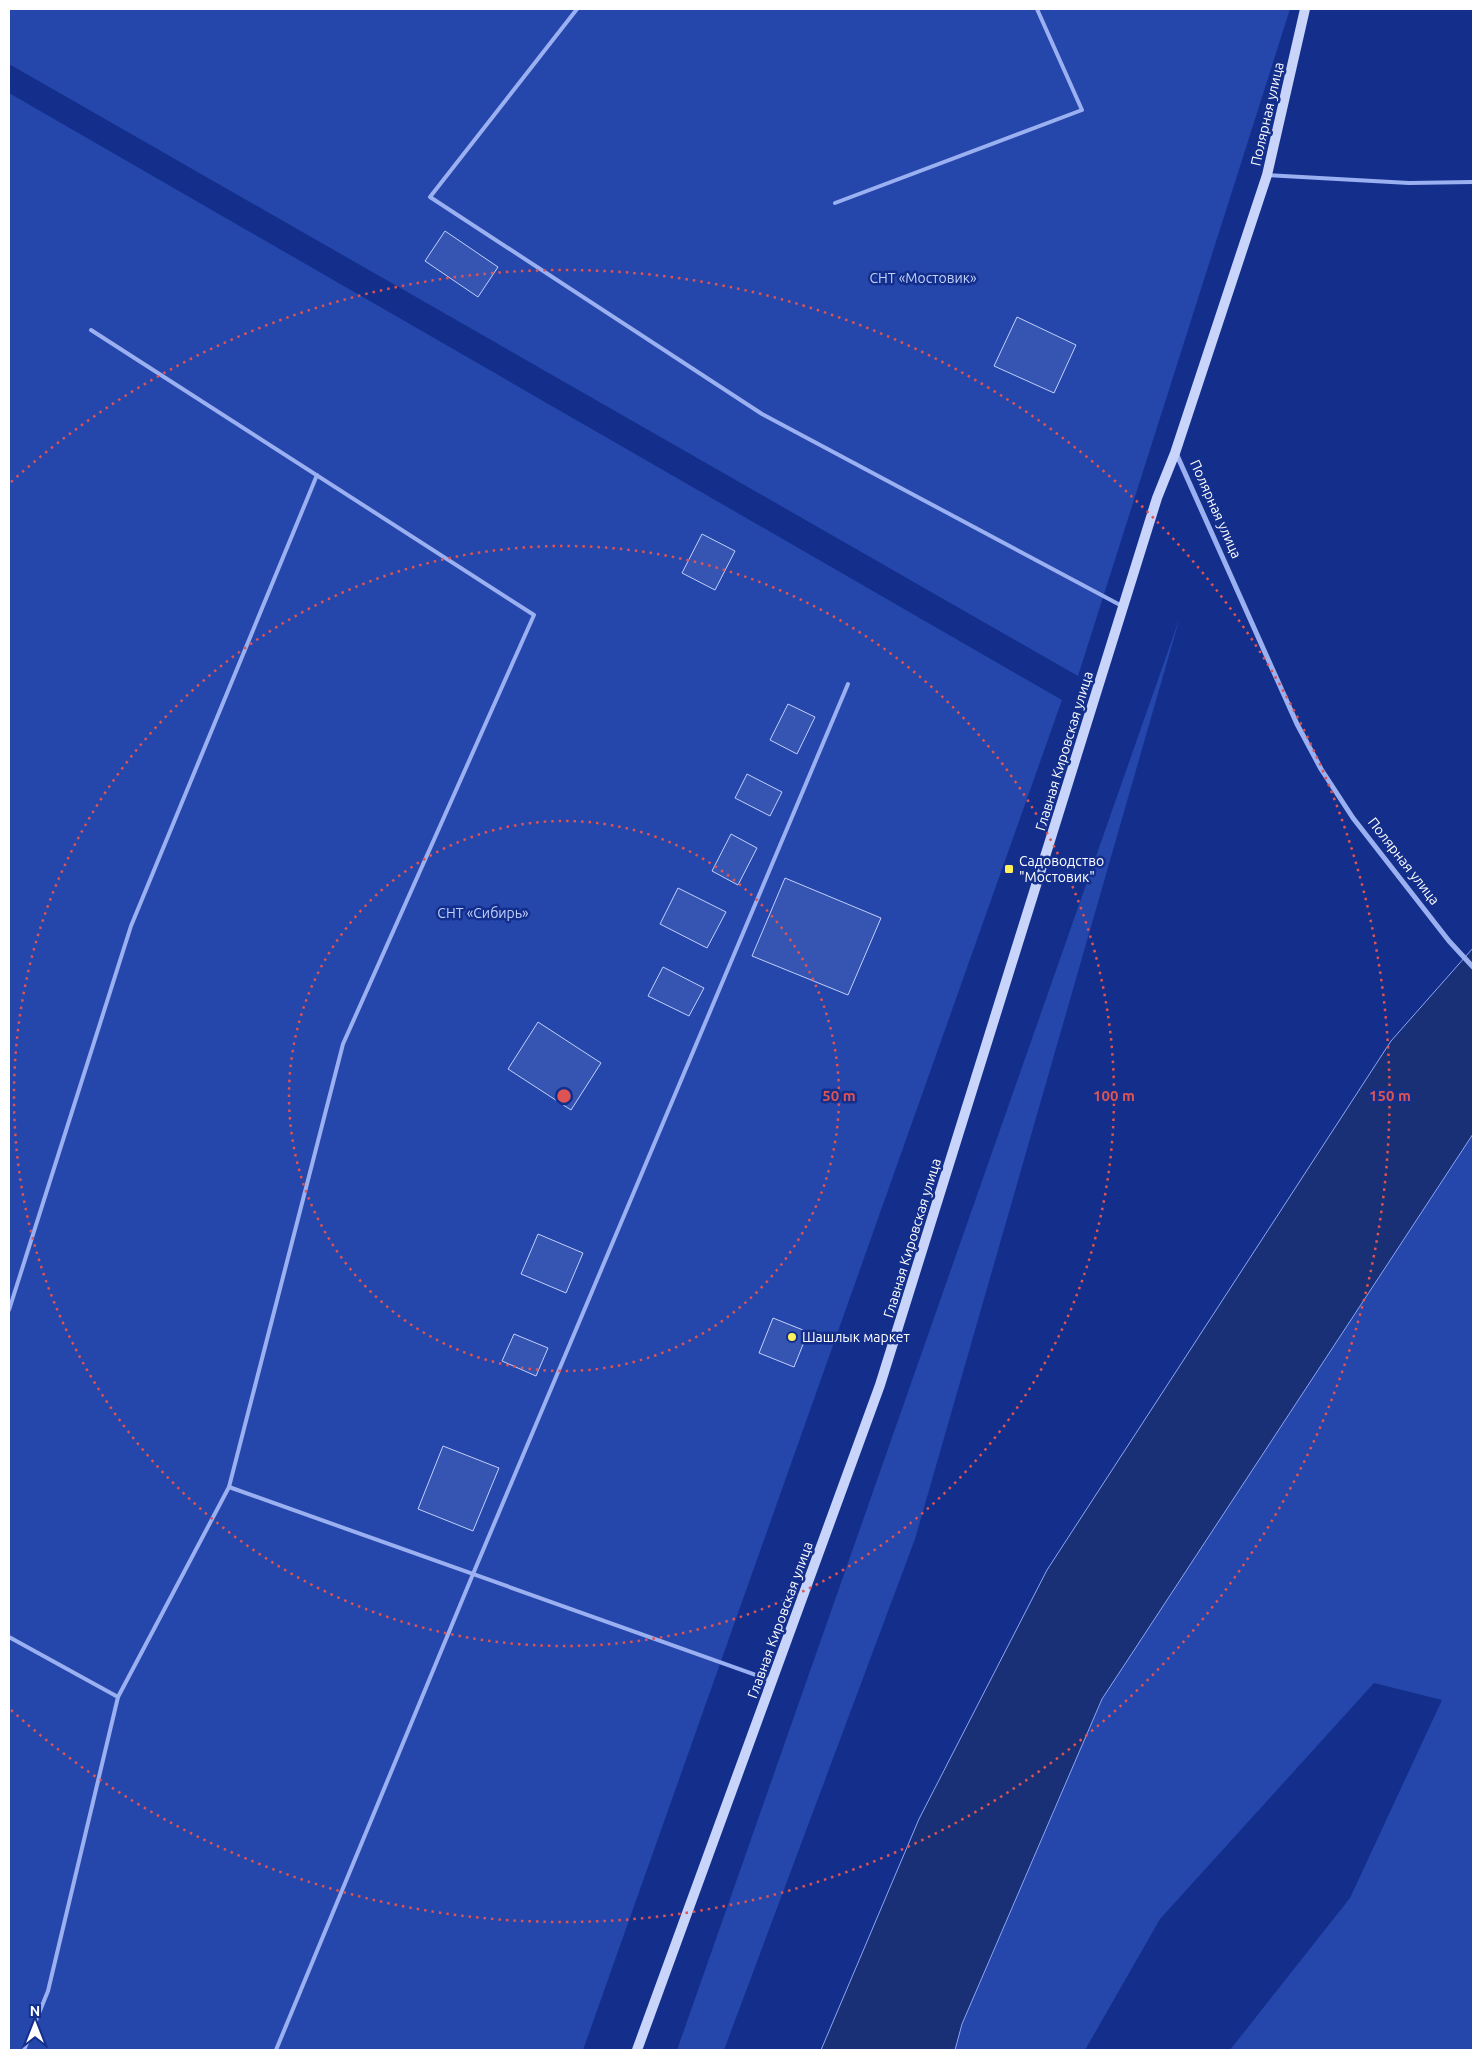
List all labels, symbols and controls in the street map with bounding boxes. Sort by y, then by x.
street label: Полярная улица [1247,60,1287,168]
park label: СНТ «Мостовик» [869,270,977,286]
street label: Полярная улица [1187,457,1245,561]
street label: Главная Кировская улица [1032,669,1096,833]
street label: Полярная улица [1365,814,1443,908]
place label: Садоводство "Мостовик" [1019,853,1104,885]
marker: Садоводство "Мостовик" [1003,863,1015,875]
park label: СНТ «Сибирь» [437,905,529,921]
centre of rings [555,1087,573,1105]
text: 50 m [822,1087,856,1104]
text: 100 m [1093,1087,1135,1104]
text: 150 m [1369,1087,1411,1104]
street label: Главная Кировская улица [880,1156,944,1320]
place label: Шашлык маркет [802,1329,910,1345]
marker: Шашлык маркет [786,1331,798,1343]
street label: Главная Кировская улица [744,1539,816,1701]
north arrow [10,1999,60,2049]
text: N [30,2003,40,2019]

